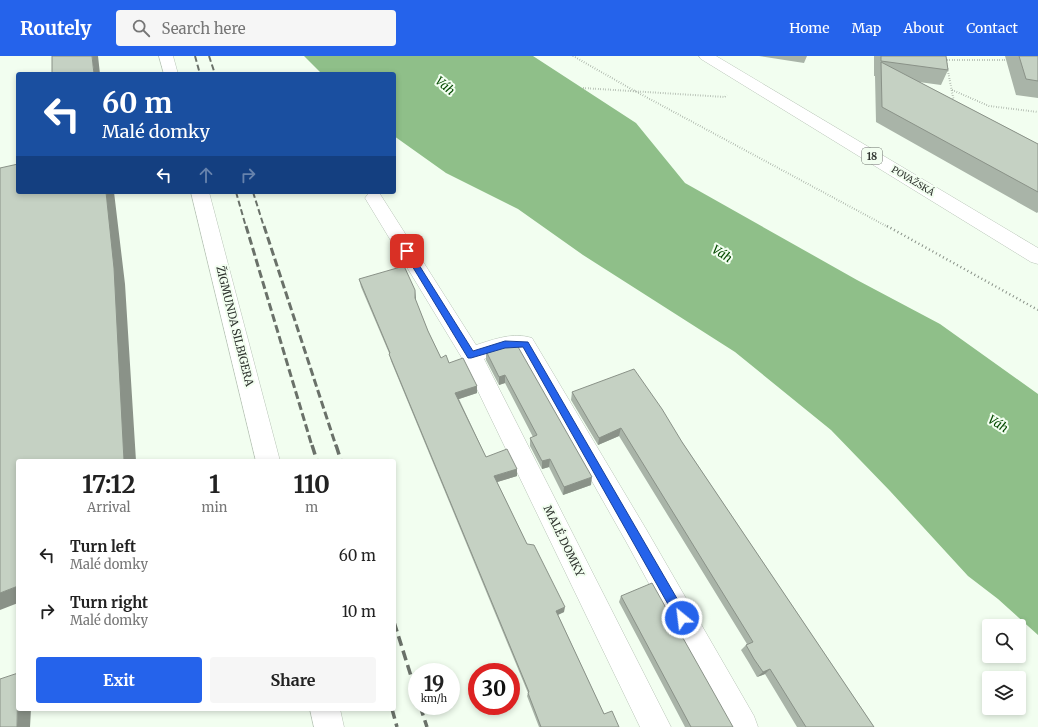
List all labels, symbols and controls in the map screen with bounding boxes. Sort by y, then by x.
search box [116,10,396,46]
text: Routely [20,16,92,40]
icon: search [130,17,152,39]
text: Search here [162,19,246,38]
text: Home [789,19,830,37]
text: Map [852,19,881,37]
text: About [903,19,944,37]
text: Contact [966,19,1018,37]
water label: Váh [432,73,458,98]
text: 60 m [102,85,172,121]
icon: left [36,88,88,140]
text: Malé domky [102,120,210,143]
road number: 18 [862,148,882,164]
street label: POVAŽSKÁ [890,163,938,198]
icon: left [153,164,175,186]
icon: ahead [195,164,217,186]
icon: right [237,164,259,186]
pin [390,234,424,268]
icon: arrive [396,240,418,262]
water label: Váh [709,242,735,265]
street label: ŽIGMUNDA SILBIGERA [213,264,257,388]
water label: Váh [985,412,1011,435]
text: 17:12 [82,469,136,500]
text: 1 [209,469,220,500]
text: 110 [293,469,330,500]
text: Arrival [87,499,131,516]
text: min [202,499,227,516]
text: m [305,499,318,516]
street label: MALÉ DOMKY [541,503,588,580]
text: Turn left [70,537,136,556]
icon: left [36,544,58,566]
text: 60 m [339,546,376,565]
text: Malé domky [70,556,148,573]
text: Turn right [70,593,148,612]
position arrow [661,597,703,639]
icon: right [36,600,58,622]
text: 10 m [342,602,376,621]
text: Malé domky [70,612,148,629]
map controls [982,619,1026,715]
button: search [982,619,1026,663]
button: Exit [36,657,202,703]
button: Share [210,657,376,703]
speed limit sign: 30 [468,663,520,715]
text: 19 [424,671,444,696]
button: layers [982,671,1026,715]
text: km/h [421,692,447,705]

